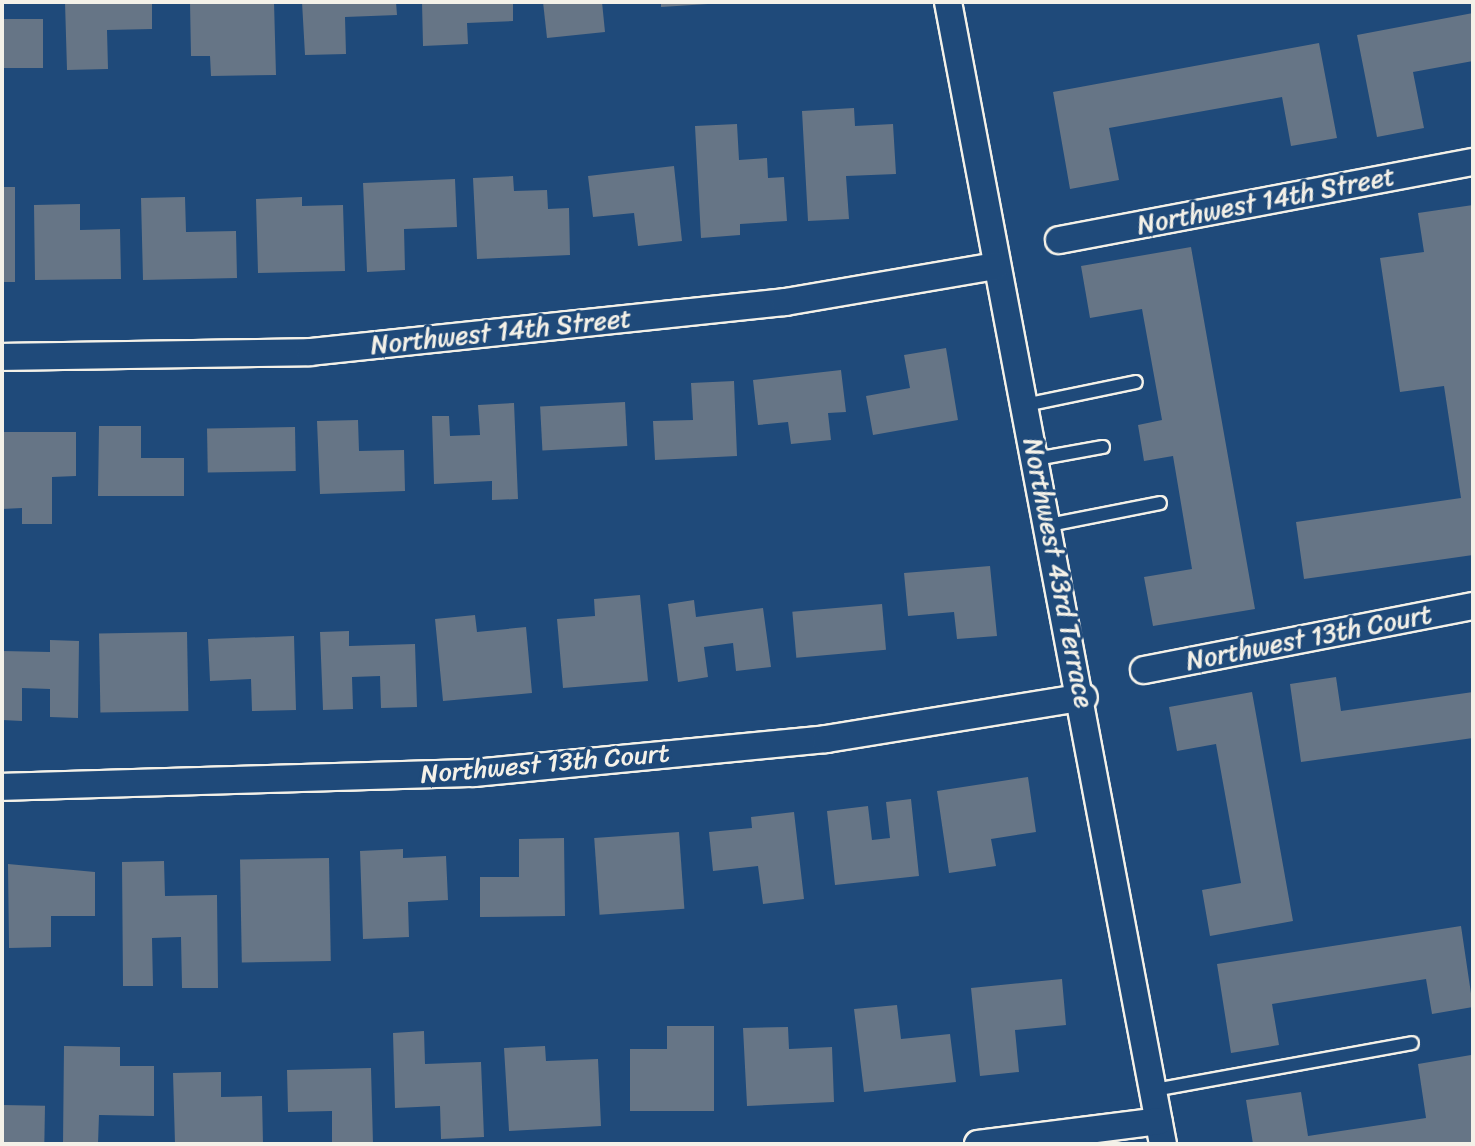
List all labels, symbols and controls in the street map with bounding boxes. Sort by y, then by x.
street label: Northwest 14th Street [1134,161,1398,241]
street label: Northwest 14th Street [369,303,633,361]
street label: Northwest 43rd Terrace [1017,435,1099,711]
street label: Northwest 13th Court [1183,599,1435,677]
street label: Northwest 13th Court [419,738,671,790]

